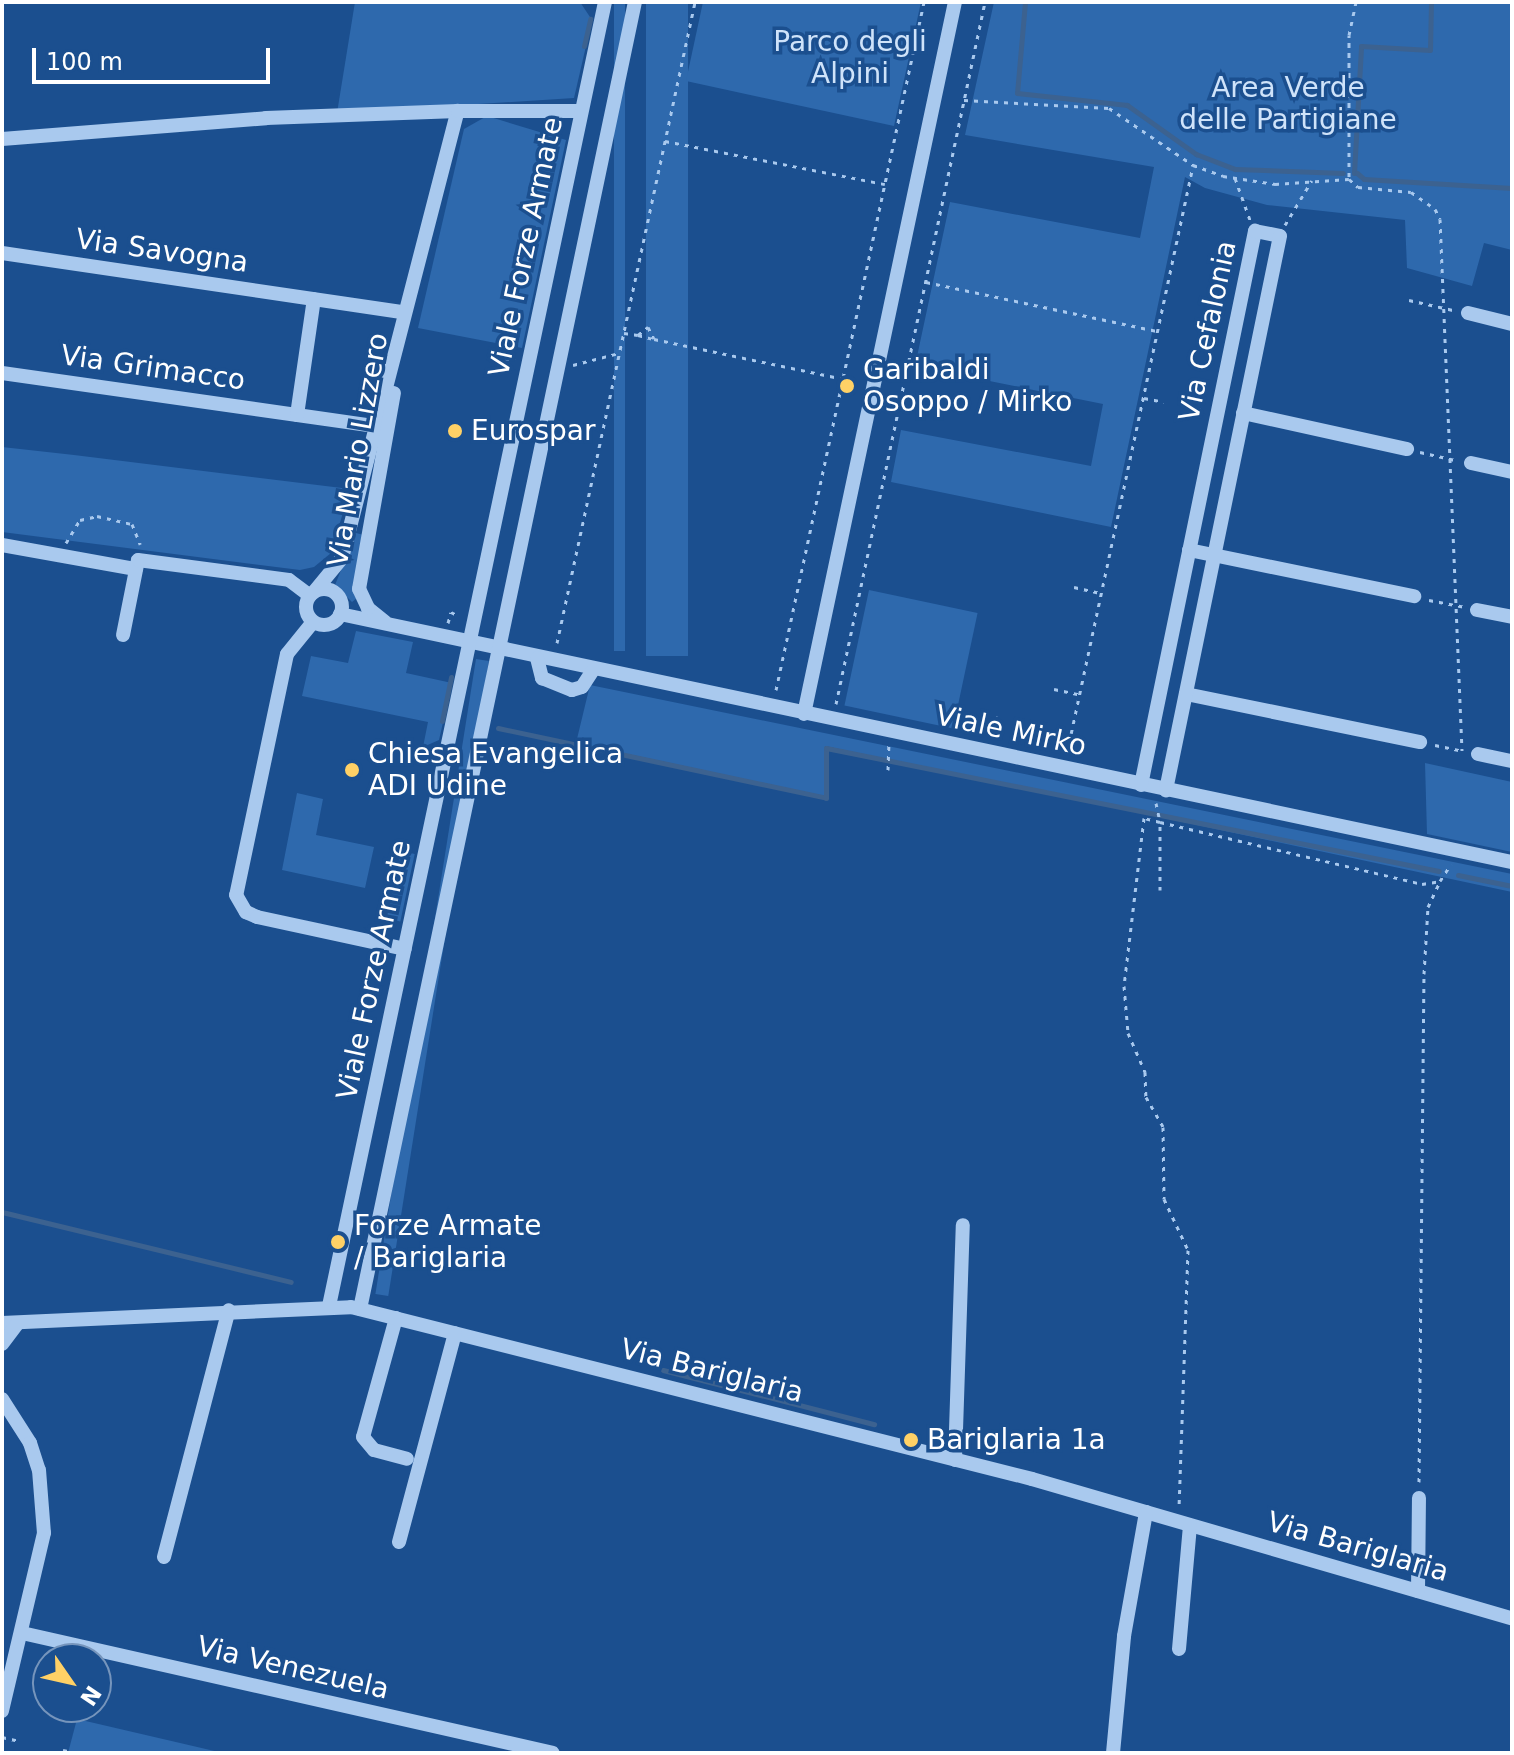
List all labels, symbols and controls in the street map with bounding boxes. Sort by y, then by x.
park label: Parco degli Alpini [773,25,927,91]
scale bar [36,32,274,82]
text: 100 m [46,48,123,76]
park label: Area Verde delle Partigiane [1179,71,1397,137]
street label: Viale Forze Armate [482,114,570,380]
street label: Via Savogna [74,222,250,280]
street label: Via Cefalonia [1172,238,1244,424]
street label: Via Mario Lizzero [321,330,395,570]
street label: Via Grimacco [59,338,247,398]
place label: Garibaldi Osoppo / Mirko [863,353,1072,419]
marker: Garibaldi Osoppo / Mirko [838,377,856,395]
place label: Eurospar [471,414,595,448]
marker: Eurospar [446,422,464,440]
street label: Viale Mirko [933,699,1089,763]
place label: Chiesa Evangelica ADI Udine [368,737,623,803]
marker: Chiesa Evangelica ADI Udine [343,761,361,779]
street label: Viale Forze Armate [330,837,418,1103]
place label: Forze Armate / Bariglaria [354,1209,541,1275]
marker: Forze Armate / Bariglaria [329,1233,347,1251]
street label: Via Bariglaria [617,1332,807,1410]
place label: Bariglaria 1a [927,1423,1106,1457]
marker: Bariglaria 1a [902,1431,920,1449]
street label: Via Bariglaria [1263,1505,1453,1589]
street label: Via Venezuela [194,1630,392,1706]
north arrow [32,1643,112,1723]
text: N [75,1681,106,1710]

